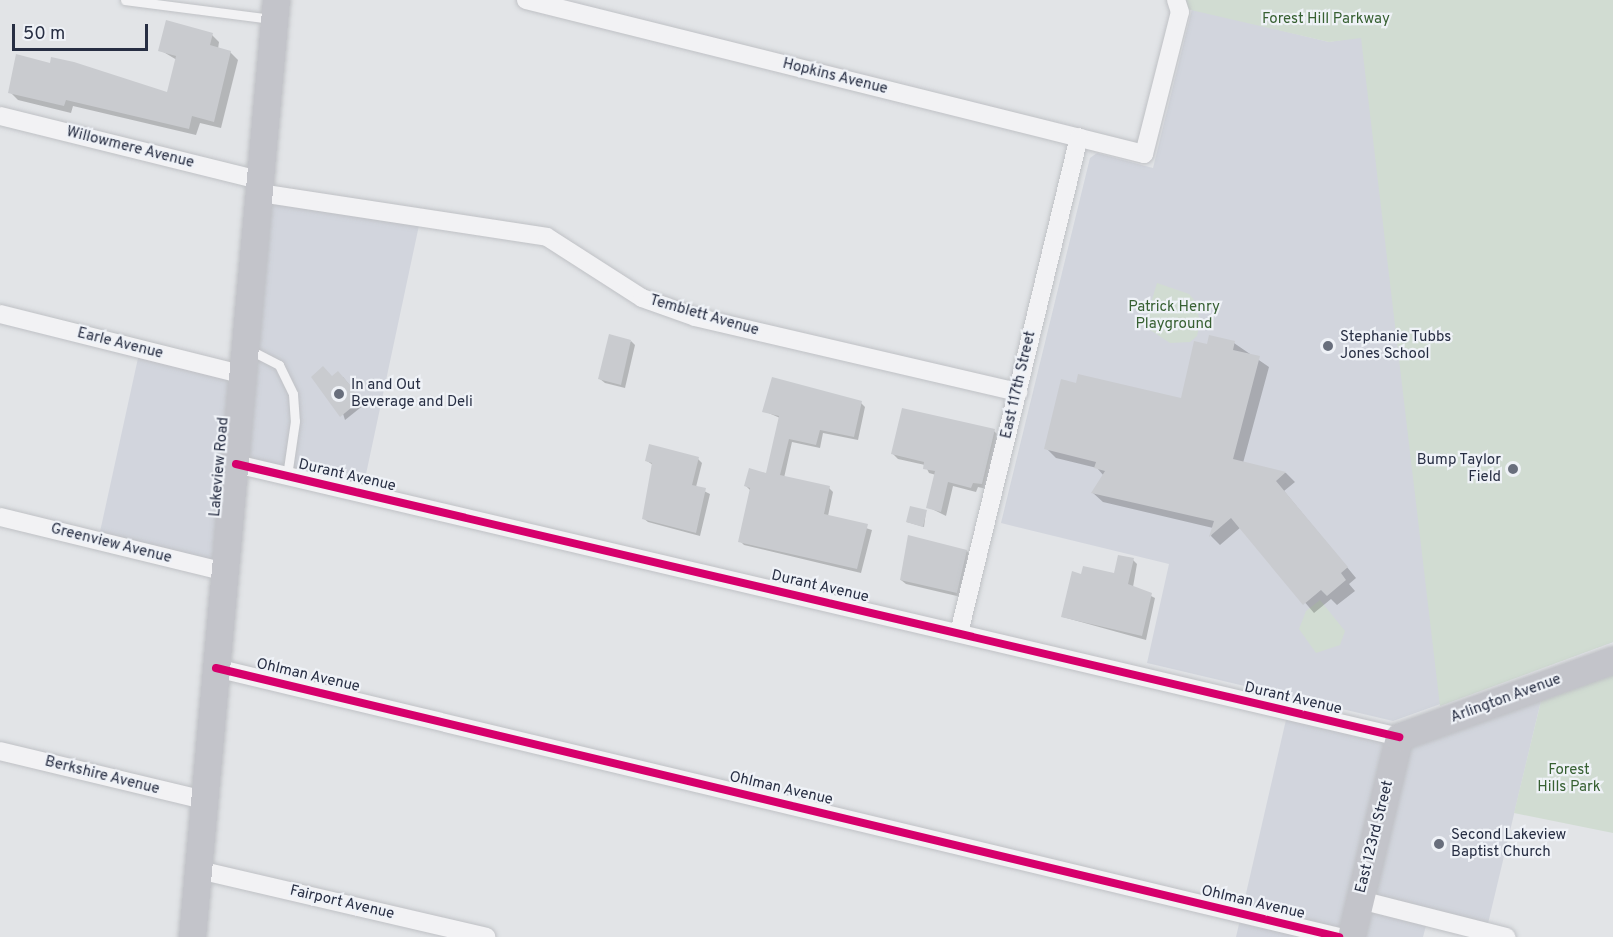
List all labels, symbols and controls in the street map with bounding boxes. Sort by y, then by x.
park label: Forest Hill Parkway [1262,11,1390,29]
scale bar [15,12,152,50]
text: 50 m [23,23,65,46]
street label: Hopkins Avenue [780,55,890,99]
street label: Willowmere Avenue [64,123,196,173]
street label: Temblett Avenue [647,292,761,340]
park label: Patrick Henry Playground [1128,298,1220,333]
street label: Earle Avenue [75,325,165,363]
place label: Stephanie Tubbs Jones School [1340,328,1452,363]
street label: East 117th Street [998,329,1040,441]
marker: Stephanie Tubbs Jones School [1321,339,1335,353]
place label: In and Out Beverage and Deli [351,376,473,411]
marker: In and Out Beverage and Deli [332,387,346,401]
street label: Lakeview Road [207,416,233,518]
place label: Bump Taylor Field [1416,451,1501,486]
street label: Durant Avenue [296,456,398,496]
marker: Bump Taylor Field [1506,462,1520,476]
street label: Greenview Avenue [48,520,174,568]
street label: Durant Avenue [769,567,871,607]
street label: Ohlman Avenue [254,655,362,697]
street label: Arlington Avenue [1448,671,1564,727]
street label: Durant Avenue [1242,679,1344,719]
street label: Berkshire Avenue [43,753,161,799]
park label: Forest Hills Park [1537,761,1601,796]
street label: Ohlman Avenue [727,768,835,810]
street label: East 123rd Street [1352,779,1398,895]
place label: Second Lakeview Baptist Church [1451,826,1566,861]
marker: Second Lakeview Baptist Church [1432,837,1446,851]
street label: Fairport Avenue [288,882,396,924]
street label: Ohlman Avenue [1199,882,1307,924]

